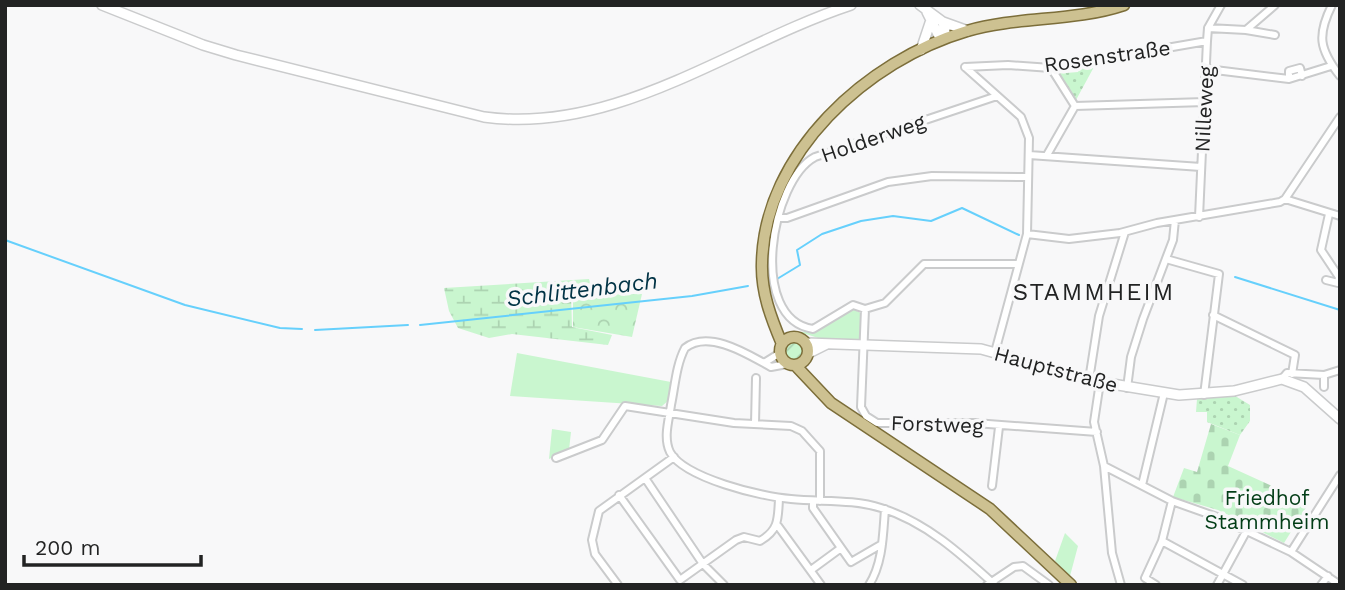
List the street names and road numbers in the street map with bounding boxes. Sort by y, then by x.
street label: Rosenstraße [1042,35,1172,77]
street label: Nilleweg [1189,64,1219,153]
street label: Holderweg [818,108,929,168]
street label: Hauptstraße [991,340,1121,398]
street label: Forstweg [890,410,985,438]

